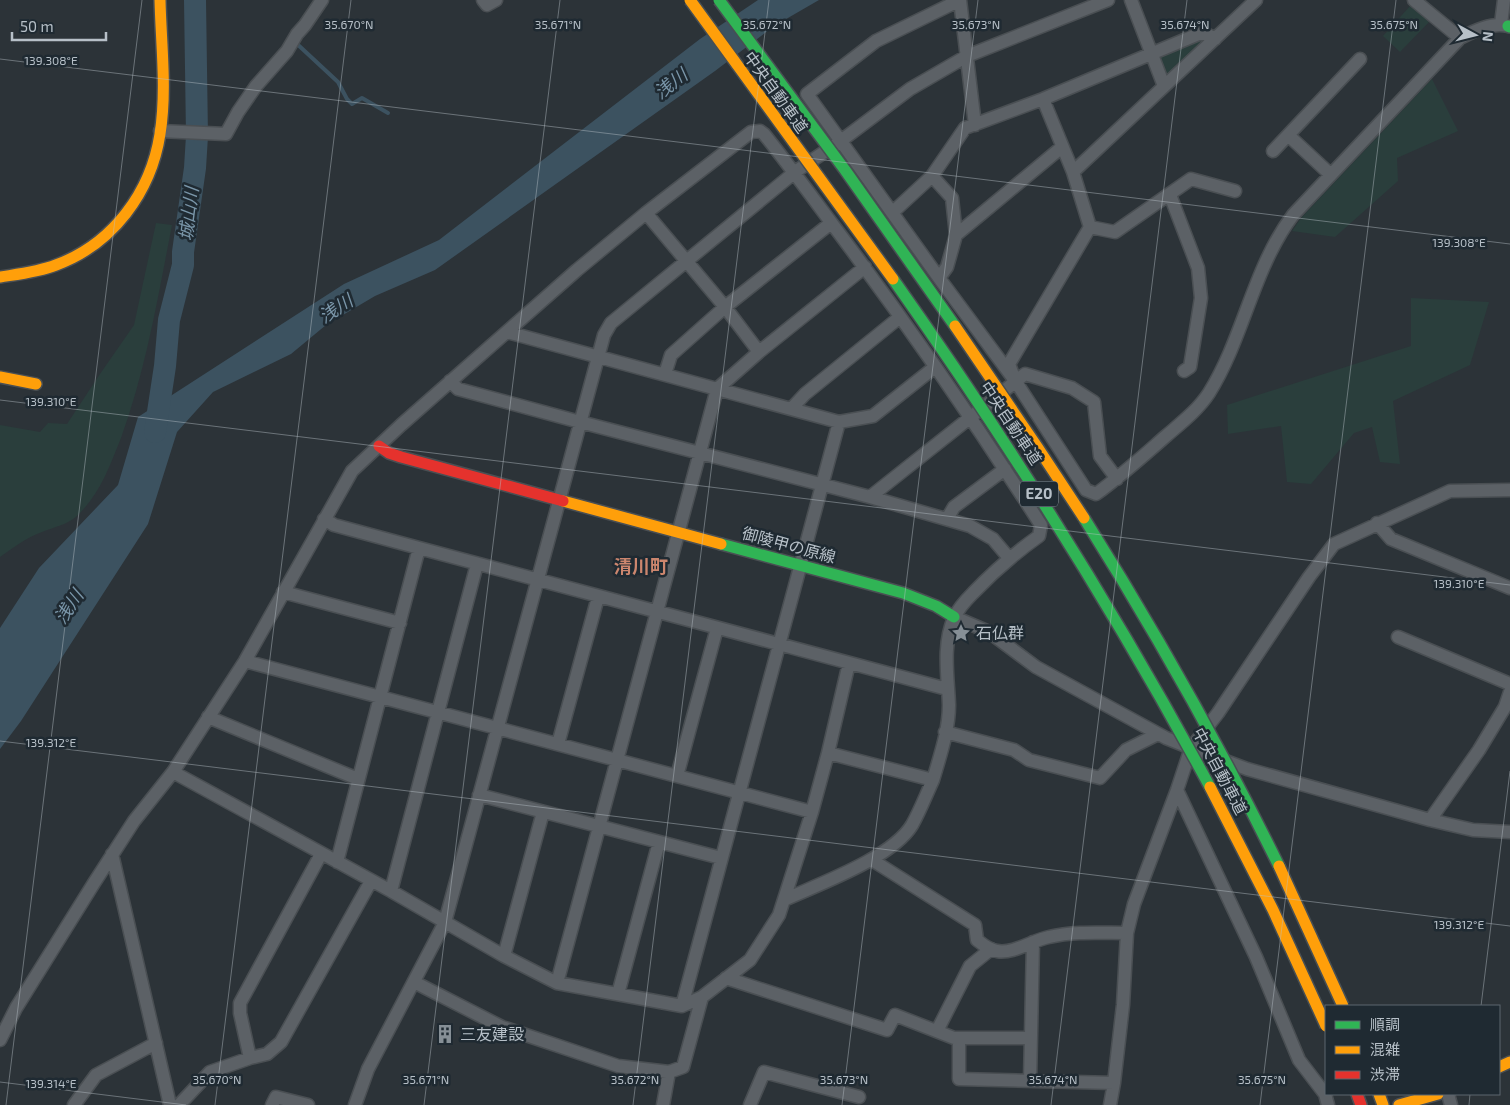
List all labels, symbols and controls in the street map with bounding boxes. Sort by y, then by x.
scale bar [12,10,106,42]
north arrow [1450,10,1500,60]
text: 50 m [20,17,54,35]
text: 35.670°N [325,17,373,31]
text: 35.671°N [535,17,581,31]
text: 35.672°N [743,17,791,31]
text: 35.673°N [952,17,1000,31]
text: 35.674°N [1160,17,1210,31]
text: 35.675°N [1370,17,1418,31]
text: N [1479,31,1497,43]
street label: 中央自動車道 [741,47,812,136]
text: 139.308°E [24,53,78,67]
water label: 浅川 [649,62,693,103]
water label: 城山川 [174,184,202,242]
text: 139.308°E [1432,235,1486,249]
water label: 浅川 [314,288,358,327]
street label: 中央自動車道 [977,378,1046,468]
text: 139.310°E [26,394,77,408]
road number: E20 [1020,482,1058,506]
street label: 御陵甲の原線 [740,523,838,566]
district label: 清川町 [614,555,668,577]
text: 139.310°E [1434,576,1485,590]
water label: 浅川 [49,584,88,628]
place icon: 石仏群 [950,622,972,644]
place label: 石仏群 [976,623,1024,642]
street label: 中央自動車道 [1190,724,1251,818]
text: 139.312°E [26,735,76,749]
text: 139.312°E [1434,917,1484,931]
legend [1325,1005,1500,1095]
text: 順調 [1370,1015,1400,1033]
building icon: 三友建設 [434,1023,456,1045]
place label: 三友建設 [460,1024,524,1043]
text: 混雑 [1370,1040,1400,1058]
text: 渋滞 [1370,1065,1400,1083]
text: 35.670°N [193,1072,241,1086]
text: 35.671°N [403,1072,449,1086]
text: 35.672°N [611,1072,659,1086]
text: 35.673°N [820,1072,868,1086]
text: 35.674°N [1028,1072,1078,1086]
text: 35.675°N [1238,1072,1286,1086]
text: 139.314°E [26,1076,77,1090]

